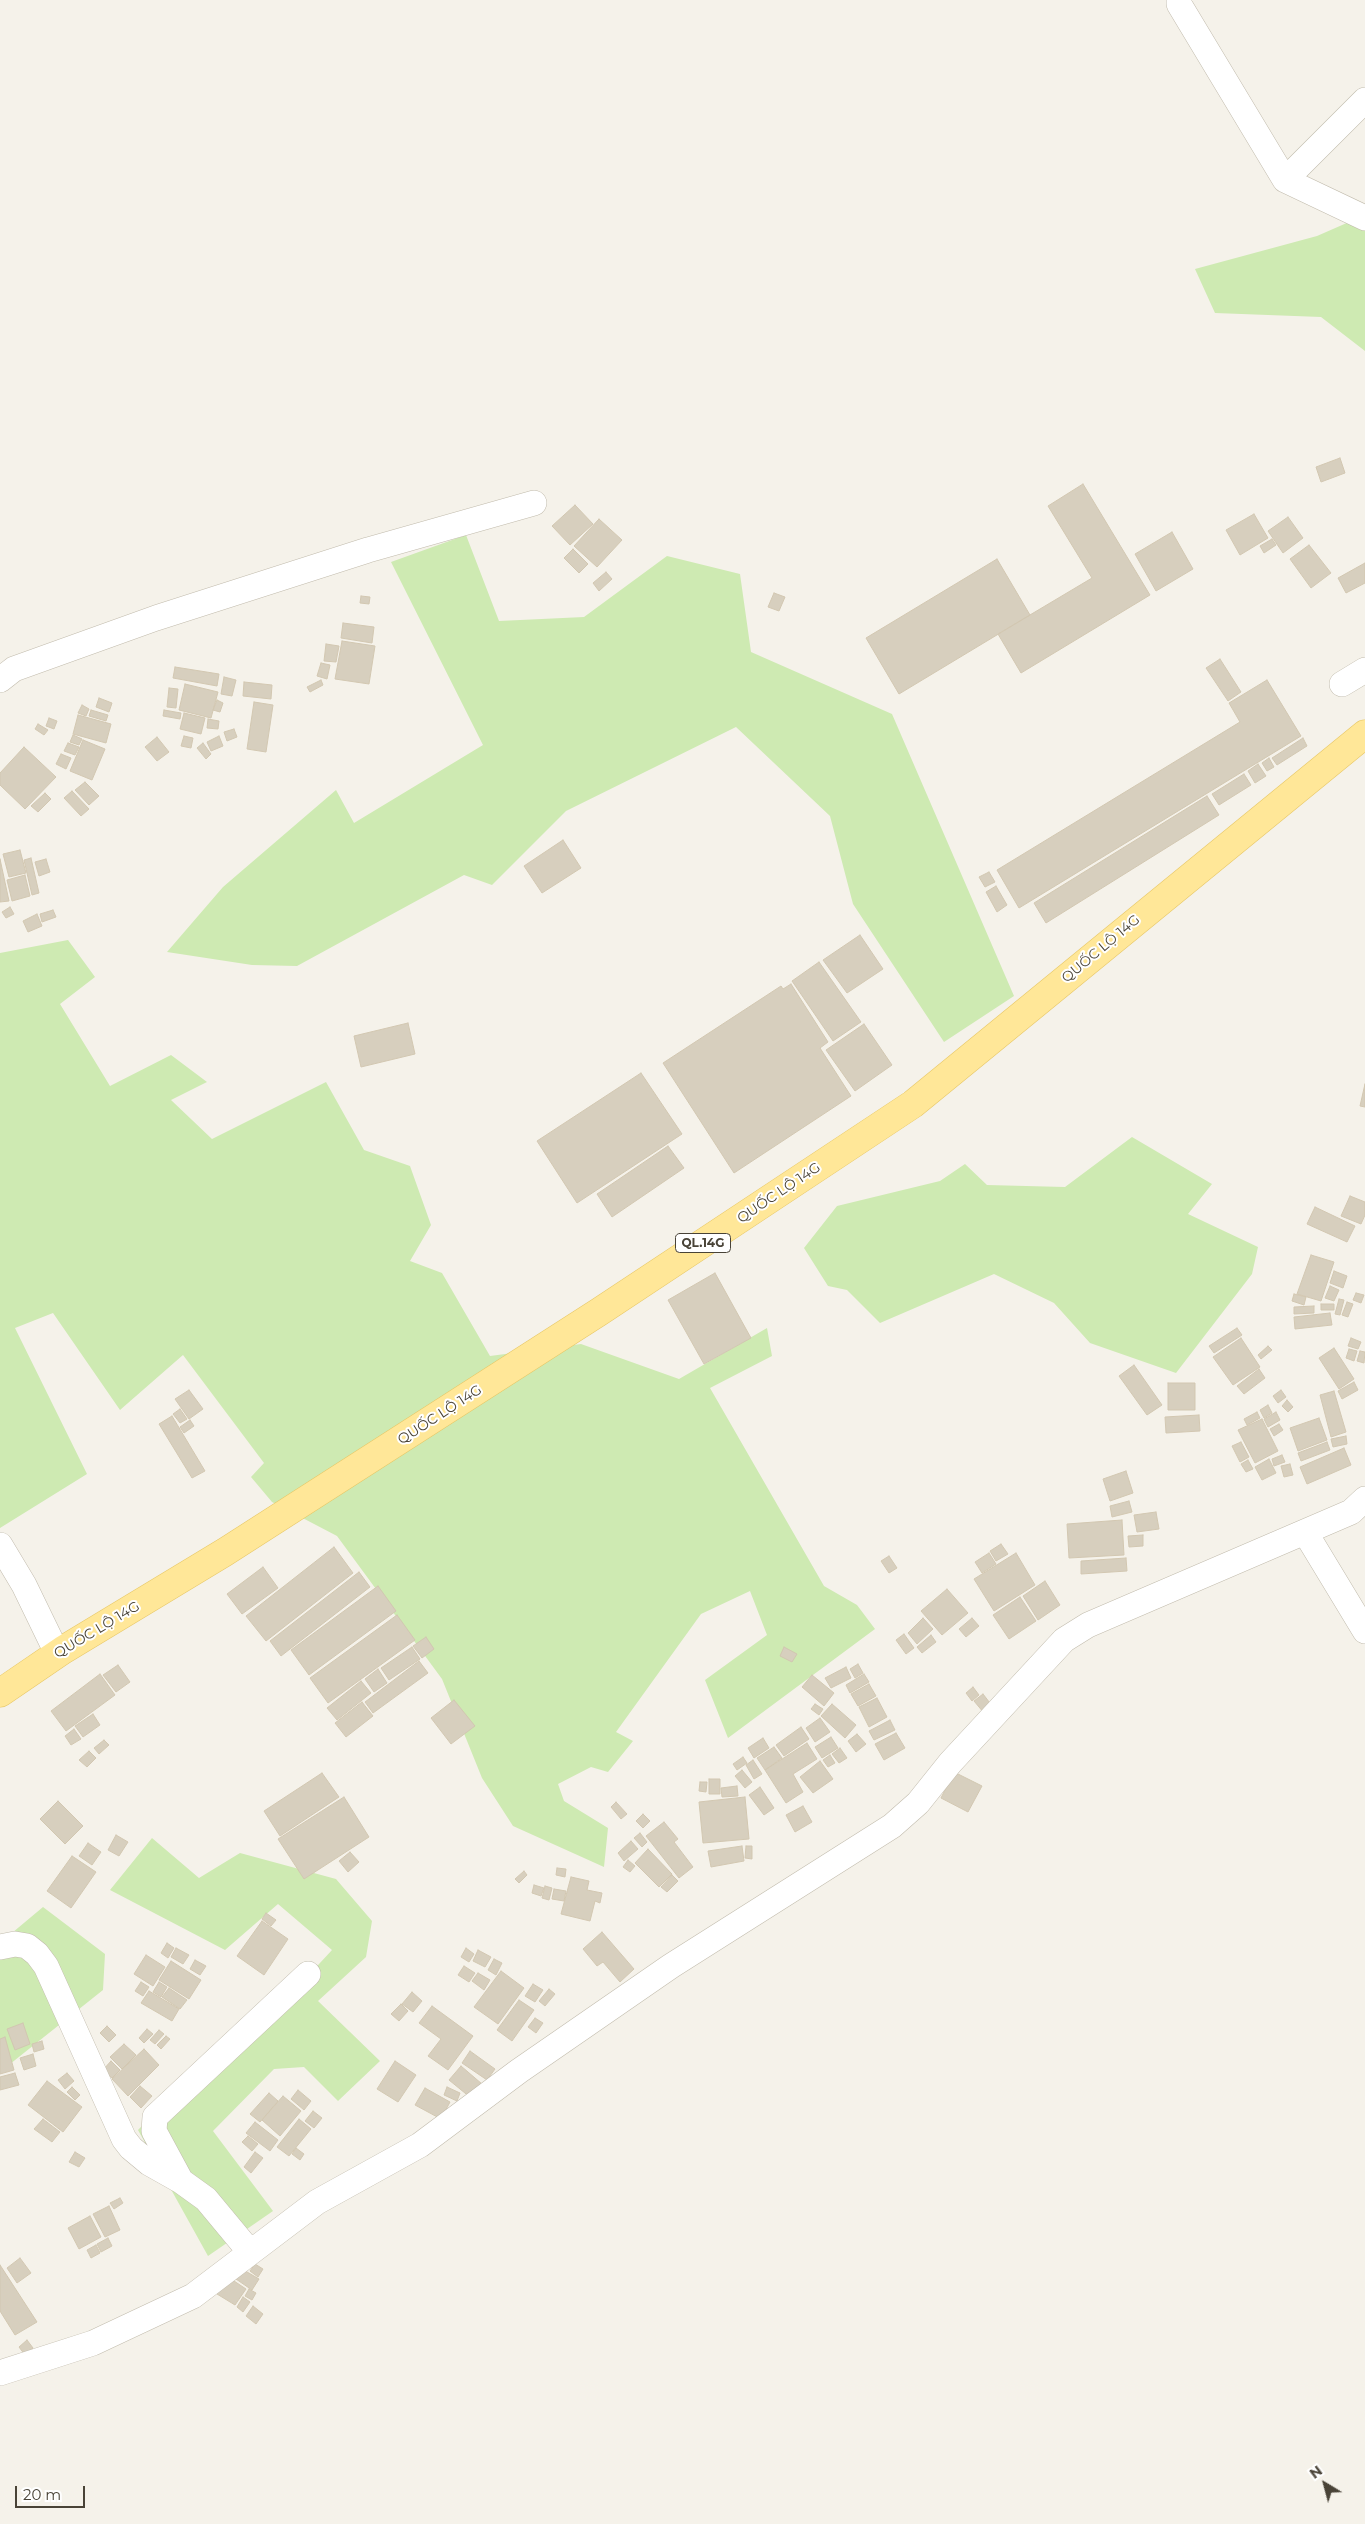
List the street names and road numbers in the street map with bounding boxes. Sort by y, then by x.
street label: QUỐC LỘ 14G [1058,911,1144,987]
street label: QUỐC LỘ 14G [734,1159,824,1227]
road number: QL.14G [676,1234,730,1252]
street label: QUỐC LỘ 14G [395,1382,485,1448]
street label: QUỐC LỘ 14G [51,1598,143,1662]

